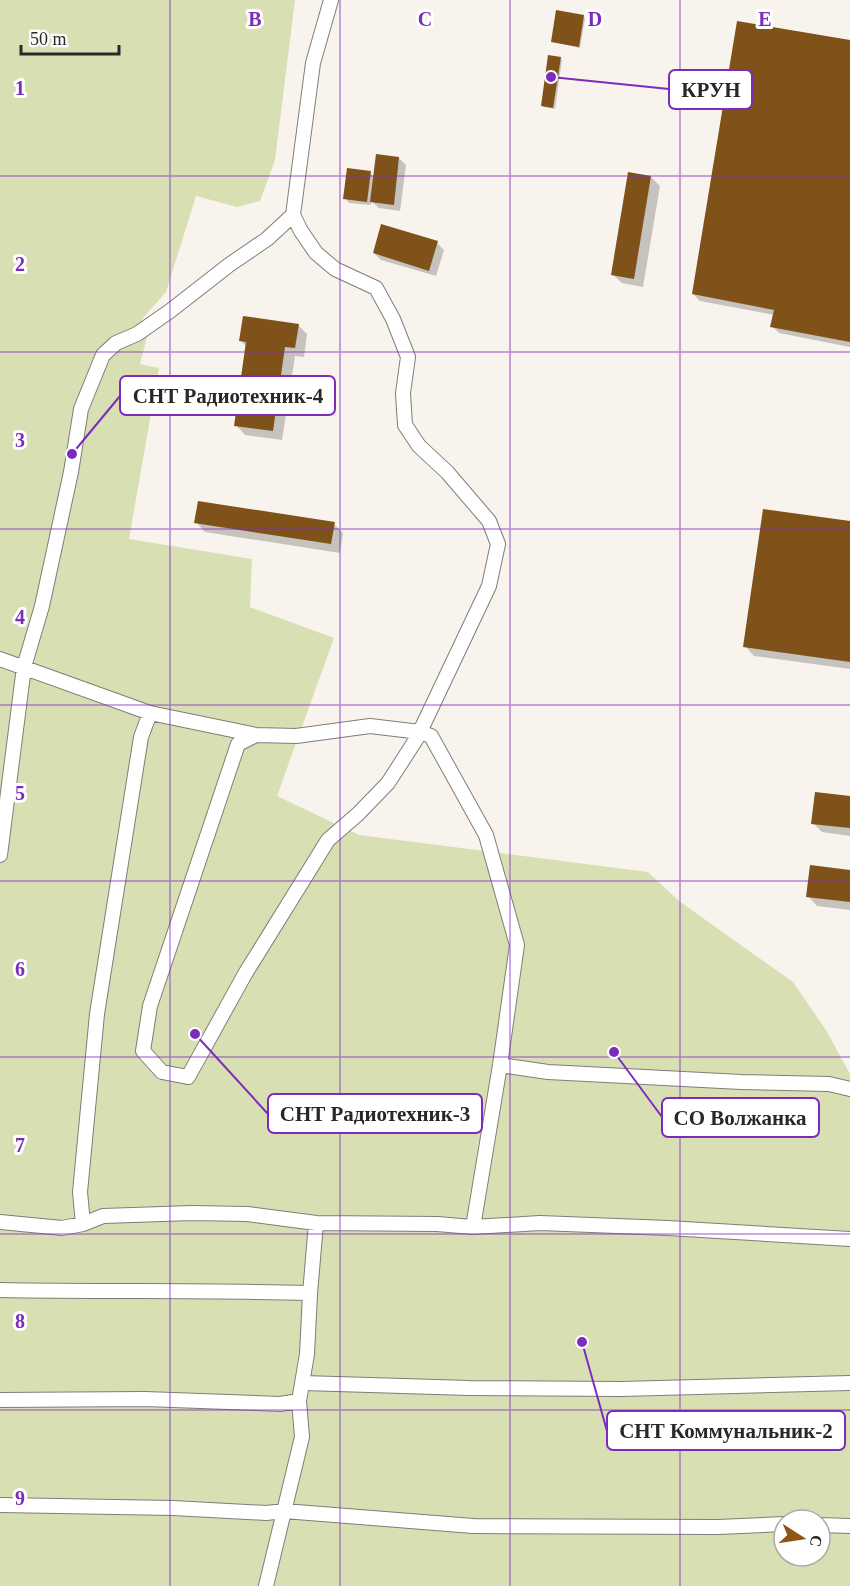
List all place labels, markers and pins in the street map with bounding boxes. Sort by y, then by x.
callout: КРУН [669,70,752,109]
callout: СНТ Радиотехник-4 [120,376,335,415]
callout: СНТ Радиотехник-3 [268,1094,482,1133]
callout: СО Волжанка [662,1098,819,1137]
callout: СНТ Коммунальник-2 [607,1411,845,1450]

